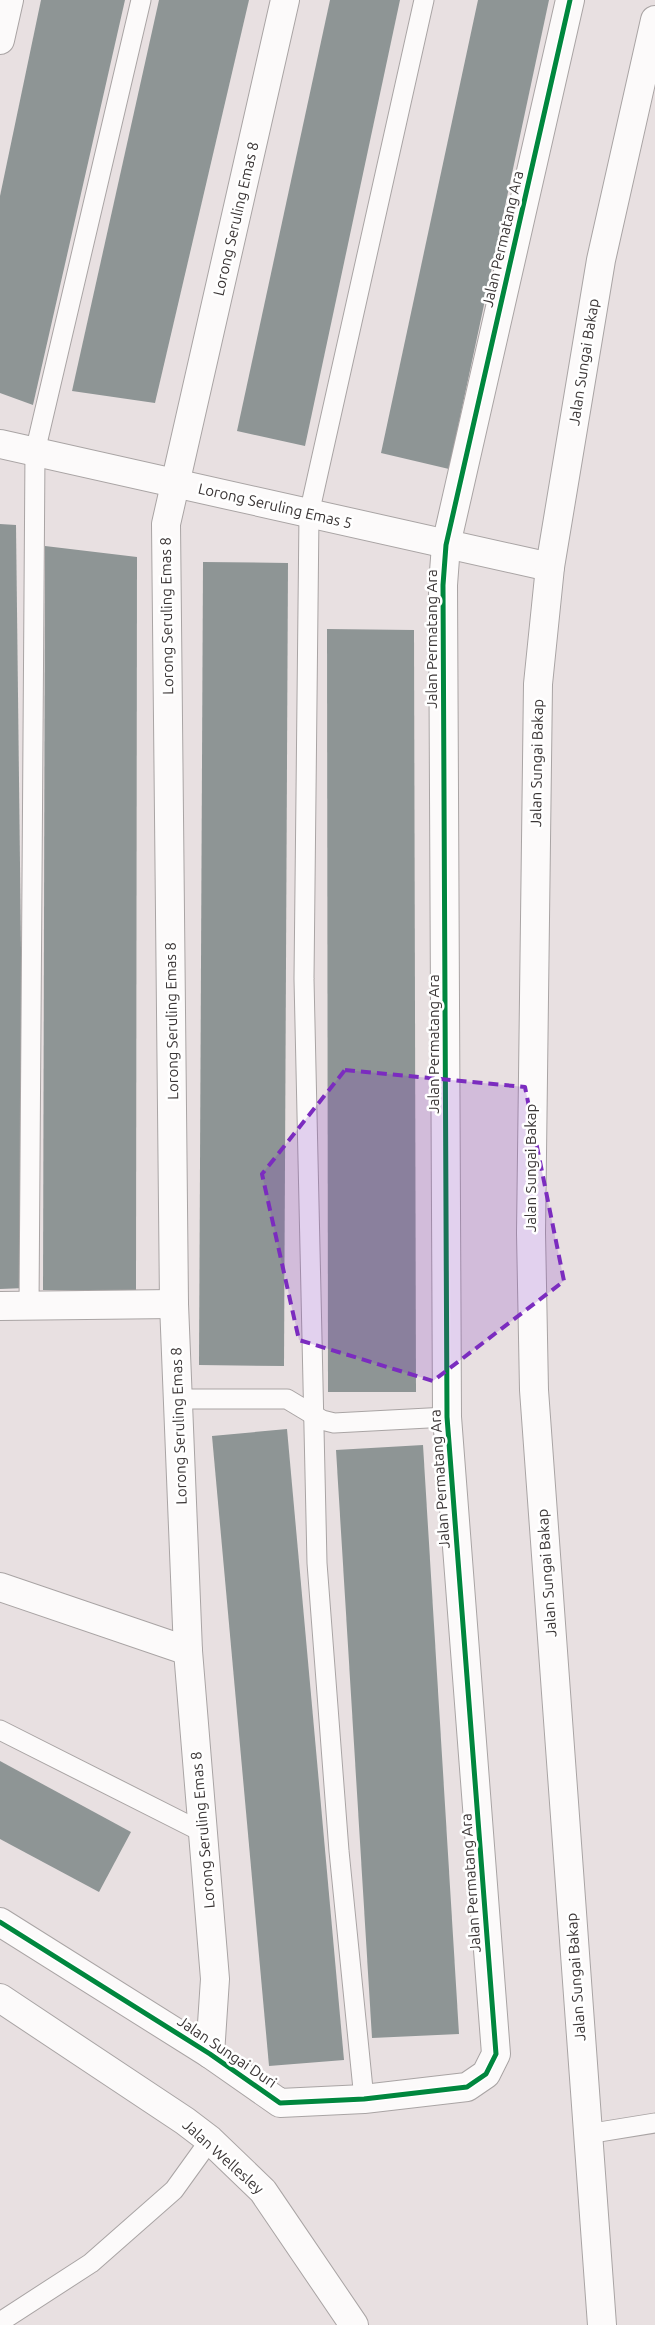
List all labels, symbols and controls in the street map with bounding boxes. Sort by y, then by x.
street label: Lorong Seruling Emas 8 [210,140,262,298]
street label: Jalan Permatang Ara [479,169,526,309]
street label: Jalan Sungai Bakap [565,297,602,427]
street label: Lorong Seruling Emas 5 [196,480,354,532]
street label: Lorong Seruling Emas 8 [157,537,176,695]
street label: Jalan Permatang Ara [423,569,440,709]
street label: Jalan Sungai Bakap [527,699,546,827]
street label: Lorong Seruling Emas 8 [162,942,181,1100]
street label: Jalan Permatang Ara [425,974,442,1114]
street label: Jalan Sungai Bakap [522,1104,539,1232]
street label: Lorong Seruling Emas 8 [167,1347,190,1505]
street label: Jalan Permatang Ara [426,1409,453,1549]
street label: Jalan Sungai Bakap [534,1508,559,1638]
street label: Lorong Seruling Emas 8 [187,1751,218,1909]
street label: Jalan Permatang Ara [457,1813,484,1953]
street label: Jalan Sungai Bakap [563,1912,588,2042]
street label: Jalan Sungai Duri [175,2012,280,2091]
street label: Jalan Wellesley [179,2116,267,2197]

